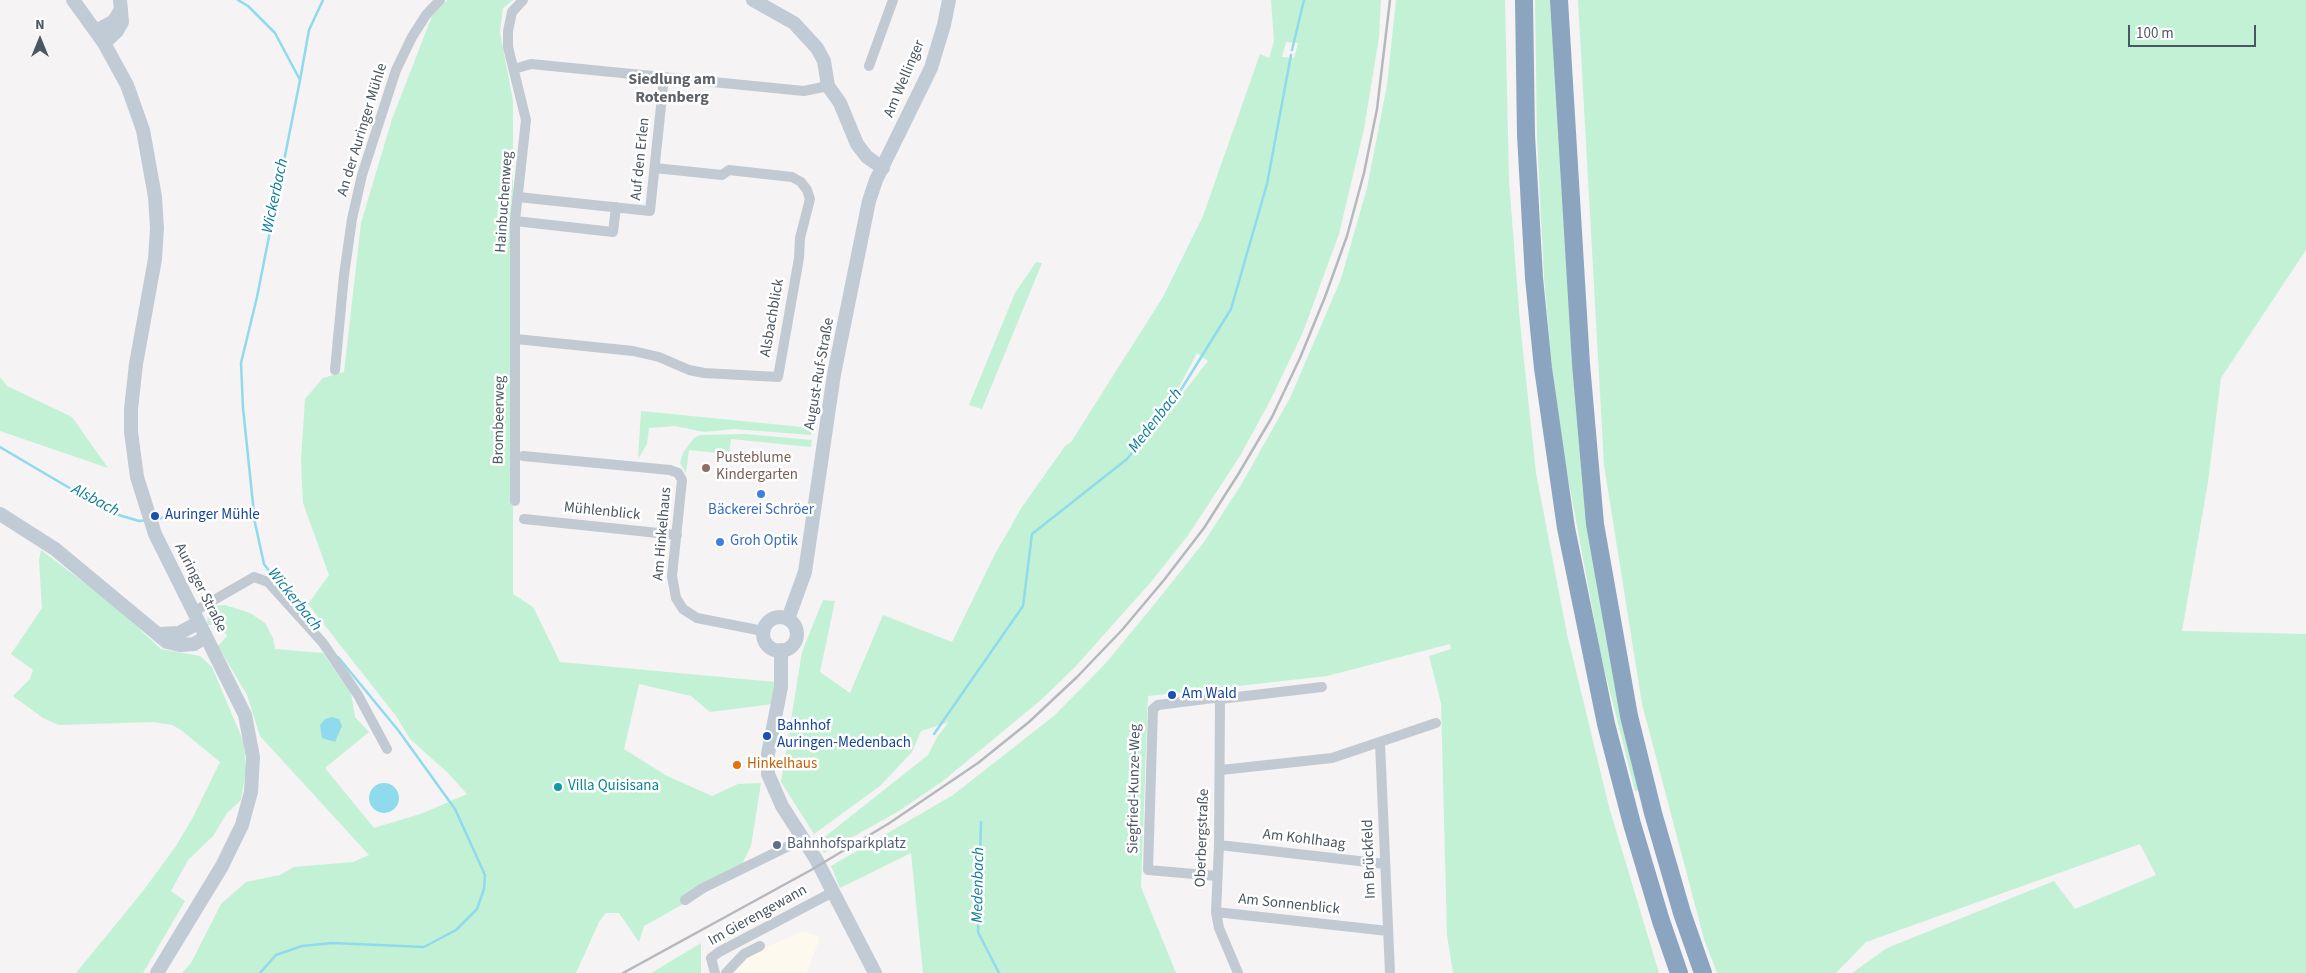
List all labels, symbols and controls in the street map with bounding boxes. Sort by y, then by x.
north arrow [15,15,65,65]
text: N [35,15,45,35]
scale bar [2131,15,2258,47]
text: 100 m [2136,23,2174,44]
street label: Am Wellinger [881,38,929,120]
street label: An der Auringer Mühle [334,61,392,199]
district label: Siedlung am Rotenberg [628,70,716,108]
street label: Auf den Erlen [628,117,654,201]
street label: Hainbuchenweg [492,151,518,253]
water label: Wickerbach [259,157,293,235]
street label: Alsbachblick [757,278,789,358]
street label: August-Ruf-Straße [801,316,839,432]
street label: Brombeerweg [490,376,510,464]
water label: Medenbach [1125,385,1187,457]
place label: Pusteblume Kindergarten [716,450,798,485]
marker: Pusteblume Kindergarten [700,462,712,474]
water label: Alsbach [68,481,122,521]
street label: Am Hinkelhaus [650,486,676,582]
marker: Bäckerei Schröer [755,488,767,500]
street label: Mühlenblick [563,499,641,525]
place label: Bäckerei Schröer [708,502,814,520]
place label: Auringer Mühle [165,507,260,525]
marker: Auringer Mühle [149,510,161,522]
place label: Groh Optik [730,533,798,551]
marker: Groh Optik [714,536,726,548]
street label: Auringer Straße [170,540,230,636]
water label: Wickerbach [263,564,325,636]
place label: Am Wald [1182,686,1237,704]
marker: Am Wald [1166,689,1178,701]
place label: Bahnhof Auringen-Medenbach [777,718,911,753]
street label: Siegfried-Kunze-Weg [1125,724,1145,854]
marker: Bahnhof Auringen-Medenbach [761,730,773,742]
place label: Hinkelhaus [747,756,817,774]
marker: Hinkelhaus [731,759,743,771]
place label: Villa Quisisana [568,778,659,796]
marker: Villa Quisisana [552,781,564,793]
street label: Oberbergstraße [1192,788,1214,888]
street label: Im Brückfeld [1360,819,1380,899]
street label: Am Kohlhaag [1262,826,1346,854]
place label: Bahnhofsparkplatz [787,836,906,854]
marker: Bahnhofsparkplatz [771,839,783,851]
water label: Medenbach [969,847,989,923]
street label: Im Gierengewann [706,881,810,951]
street label: Am Sonnenblick [1237,891,1341,919]

